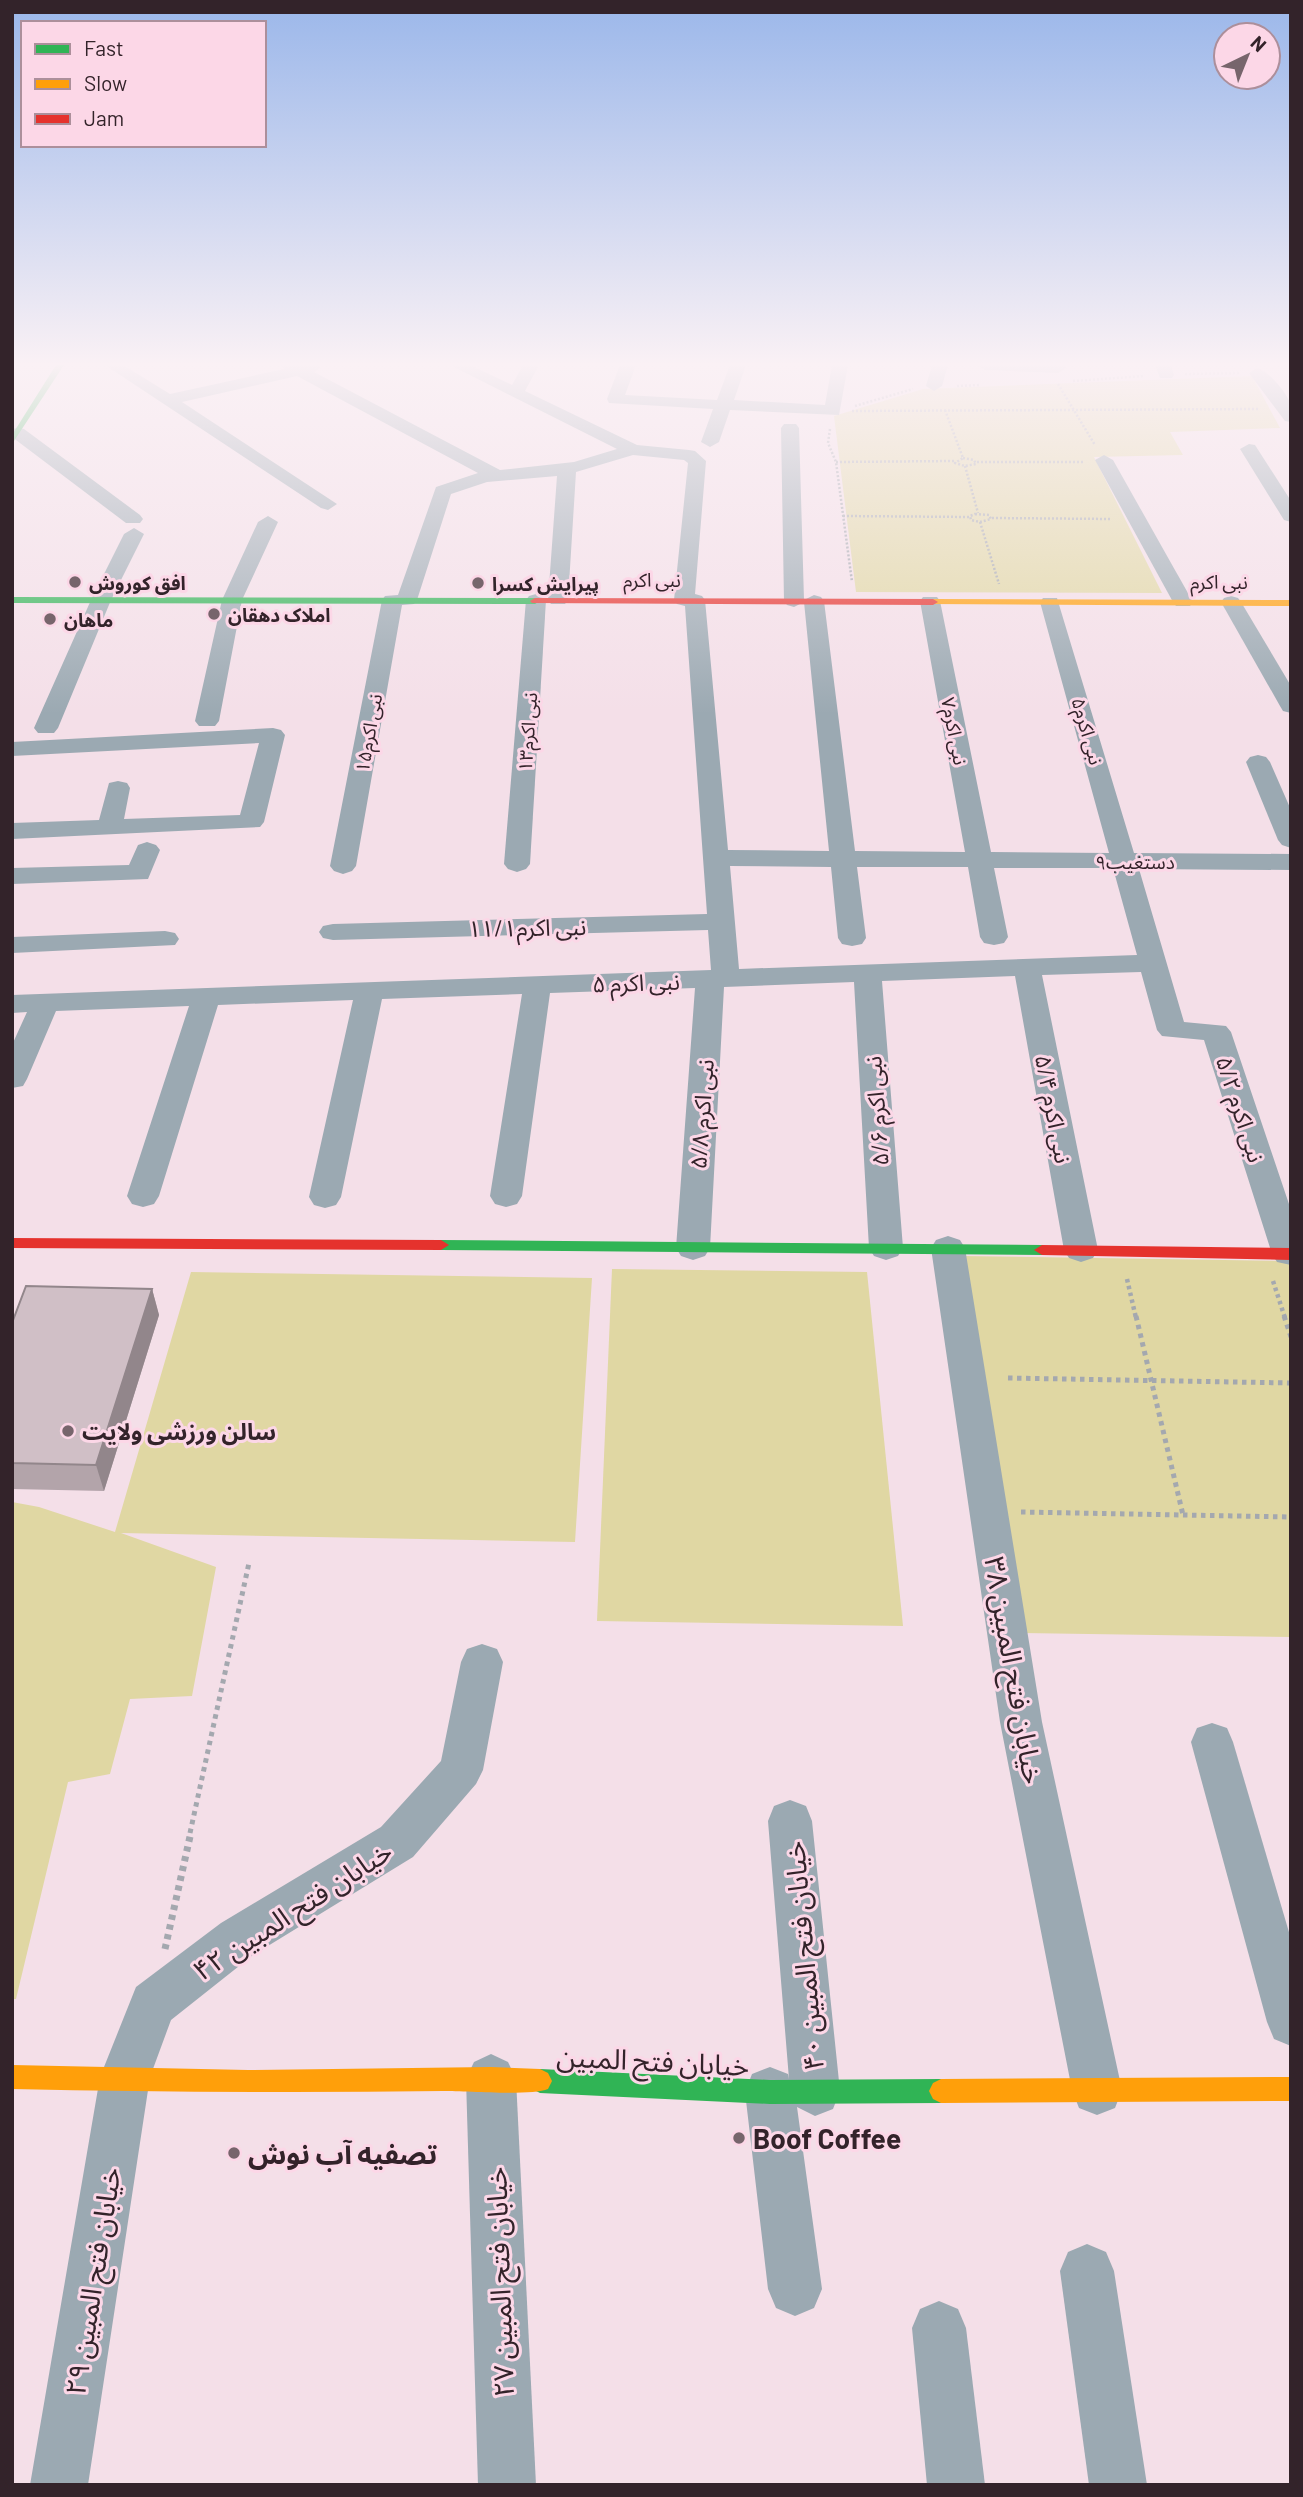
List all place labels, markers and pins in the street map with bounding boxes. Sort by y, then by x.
place label: افق کوروش [89,571,186,595]
place label: پیرایش کسرا [492,572,599,596]
marker: افق کوروش [67,574,83,590]
marker: پیرایش کسرا [470,575,486,591]
place label: املاک دهقان [228,603,330,626]
marker: املاک دهقان [206,606,222,622]
place label: ماهان [64,608,113,631]
marker: ماهان [42,611,58,627]
place label: سالن ورزشی ولایت [82,1417,276,1446]
marker: سالن ورزشی ولایت [60,1423,76,1439]
place label: Boof Coffee [753,2121,901,2155]
marker: Boof Coffee [731,2130,747,2146]
place label: تصفیه آب نوش [248,2136,437,2172]
marker: تصفیه آب نوش [226,2145,242,2161]

